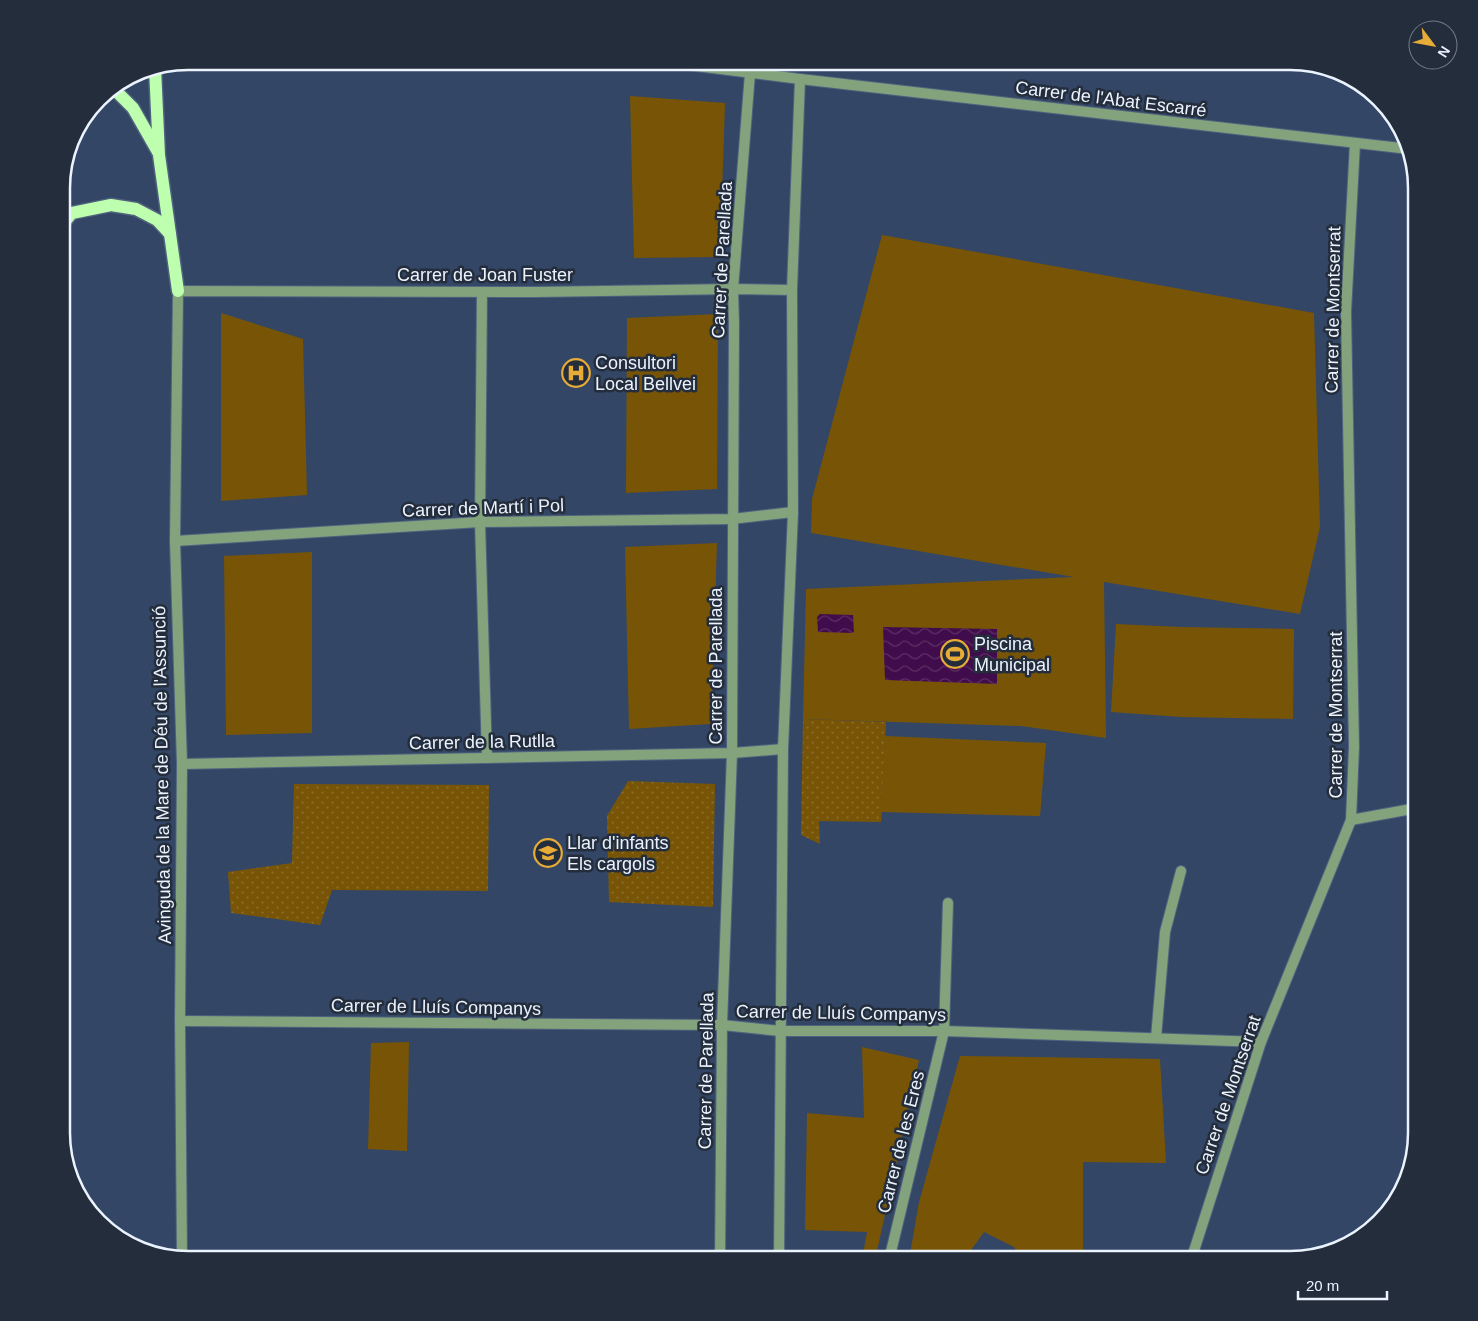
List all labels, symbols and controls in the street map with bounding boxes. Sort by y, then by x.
north arrow [1408,20,1458,70]
text: N [1435,43,1453,60]
street label: Carrer de l'Abat Escarré [1014,77,1208,121]
street label: Carrer de Parellada [708,180,736,339]
street label: Carrer de Montserrat [1322,226,1344,394]
street label: Carrer de Joan Fuster [397,265,573,285]
place label: Consultori Local Bellvei [595,353,696,394]
hospital icon: Consultori Local Bellvei [561,358,591,388]
street label: Carrer de Martí i Pol [402,495,564,521]
street label: Carrer de Parellada [706,586,726,745]
street label: Avinguda de la Mare de Déu de l'Assunció [149,606,175,944]
street label: Carrer de Montserrat [1326,631,1346,799]
place label: Piscina Municipal [974,634,1050,675]
sports icon: Piscina Municipal [940,639,970,669]
street label: Carrer de la Rutlla [409,731,556,753]
place label: Llar d'infants Els cargols [567,833,669,874]
school or university icon: Llar d'infants Els cargols [533,838,563,868]
street label: Carrer de Parellada [695,991,717,1150]
street label: Carrer de Lluís Companys [331,995,541,1019]
street label: Carrer de Lluís Companys [736,1001,946,1025]
street label: Carrer de Montserrat [1191,1013,1265,1177]
street label: Carrer de les Eres [874,1069,928,1215]
scale bar [1298,1268,1387,1300]
text: 20 m [1306,1277,1339,1294]

